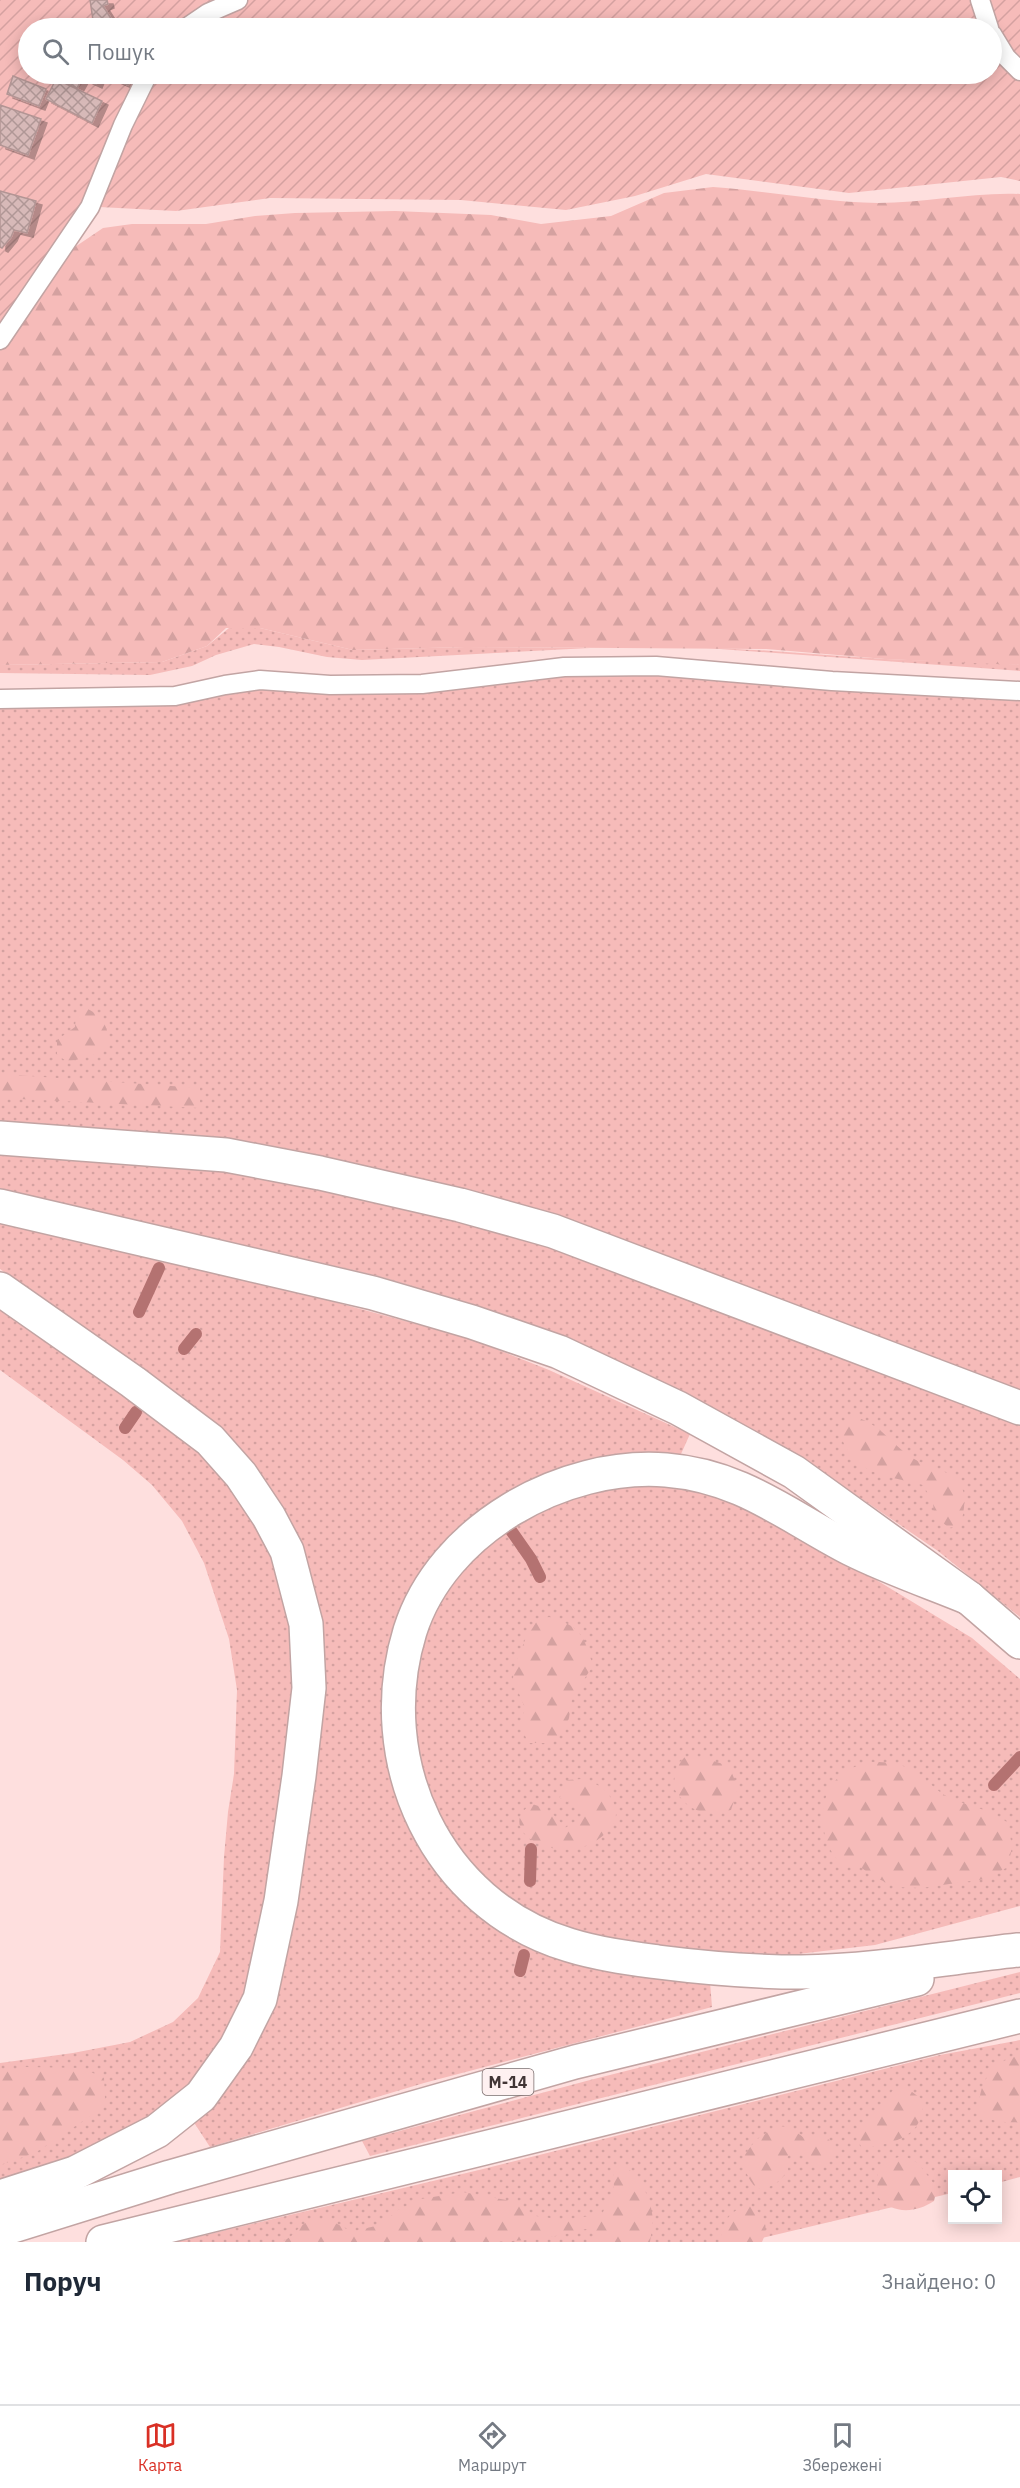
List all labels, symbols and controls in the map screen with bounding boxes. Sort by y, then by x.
search box [18,18,1002,84]
icon: search [39,35,72,68]
text: Пошук [87,37,155,66]
road number: М-14 [482,2069,534,2095]
map controls [948,2170,1002,2224]
button: locate [948,2170,1002,2224]
text: Поруч [24,2264,102,2298]
text: Знайдено: 0 [882,2268,996,2295]
tab: Карта [138,2419,182,2475]
tab: Маршрут [458,2419,527,2475]
tab: Збережені [803,2419,882,2475]

